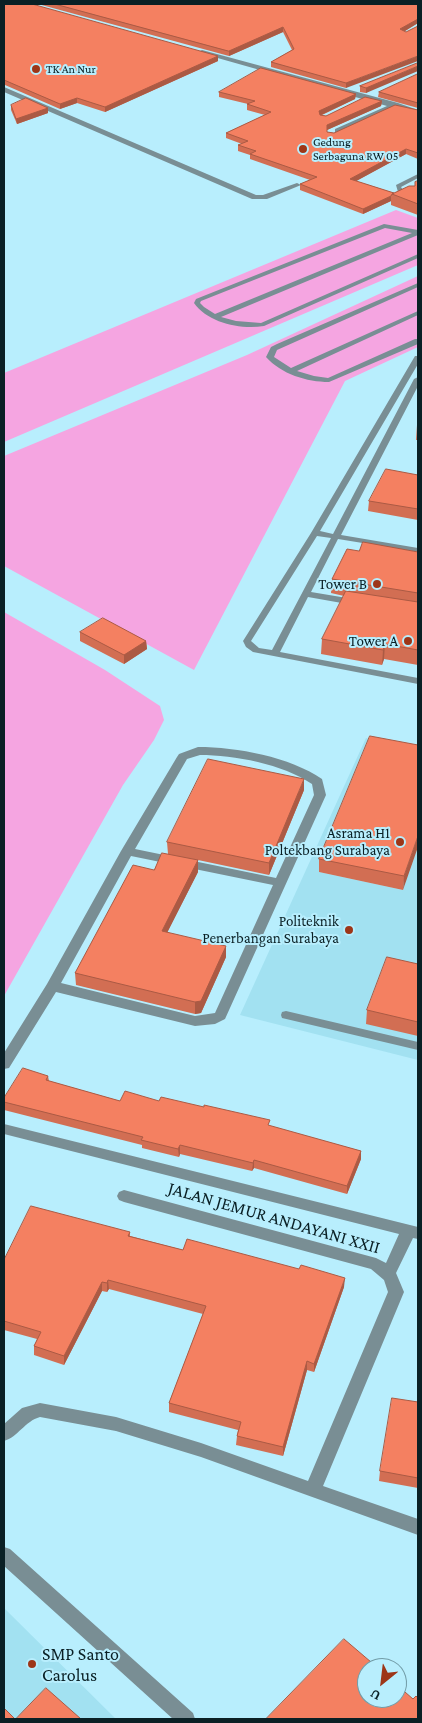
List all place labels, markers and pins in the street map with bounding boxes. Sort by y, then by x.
place label: TK An Nur [46,62,96,76]
marker: TK An Nur [30,63,42,75]
place label: Gedung Serbaguna RW 05 [313,135,398,163]
marker: Gedung Serbaguna RW 05 [297,143,309,155]
place label: Tower B [318,575,367,593]
marker: Tower B [371,578,383,590]
place label: Tower A [349,632,398,650]
marker: Tower A [402,635,414,647]
place label: Asrama H1 Poltekbang Surabaya [265,824,390,859]
marker: Asrama H1 Poltekbang Surabaya [394,836,406,848]
place label: Politeknik Penerbangan Surabaya [202,912,339,947]
marker: Politeknik Penerbangan Surabaya [343,924,355,936]
place label: SMP Santo Carolus [42,1643,119,1686]
marker: SMP Santo Carolus [26,1658,38,1670]

